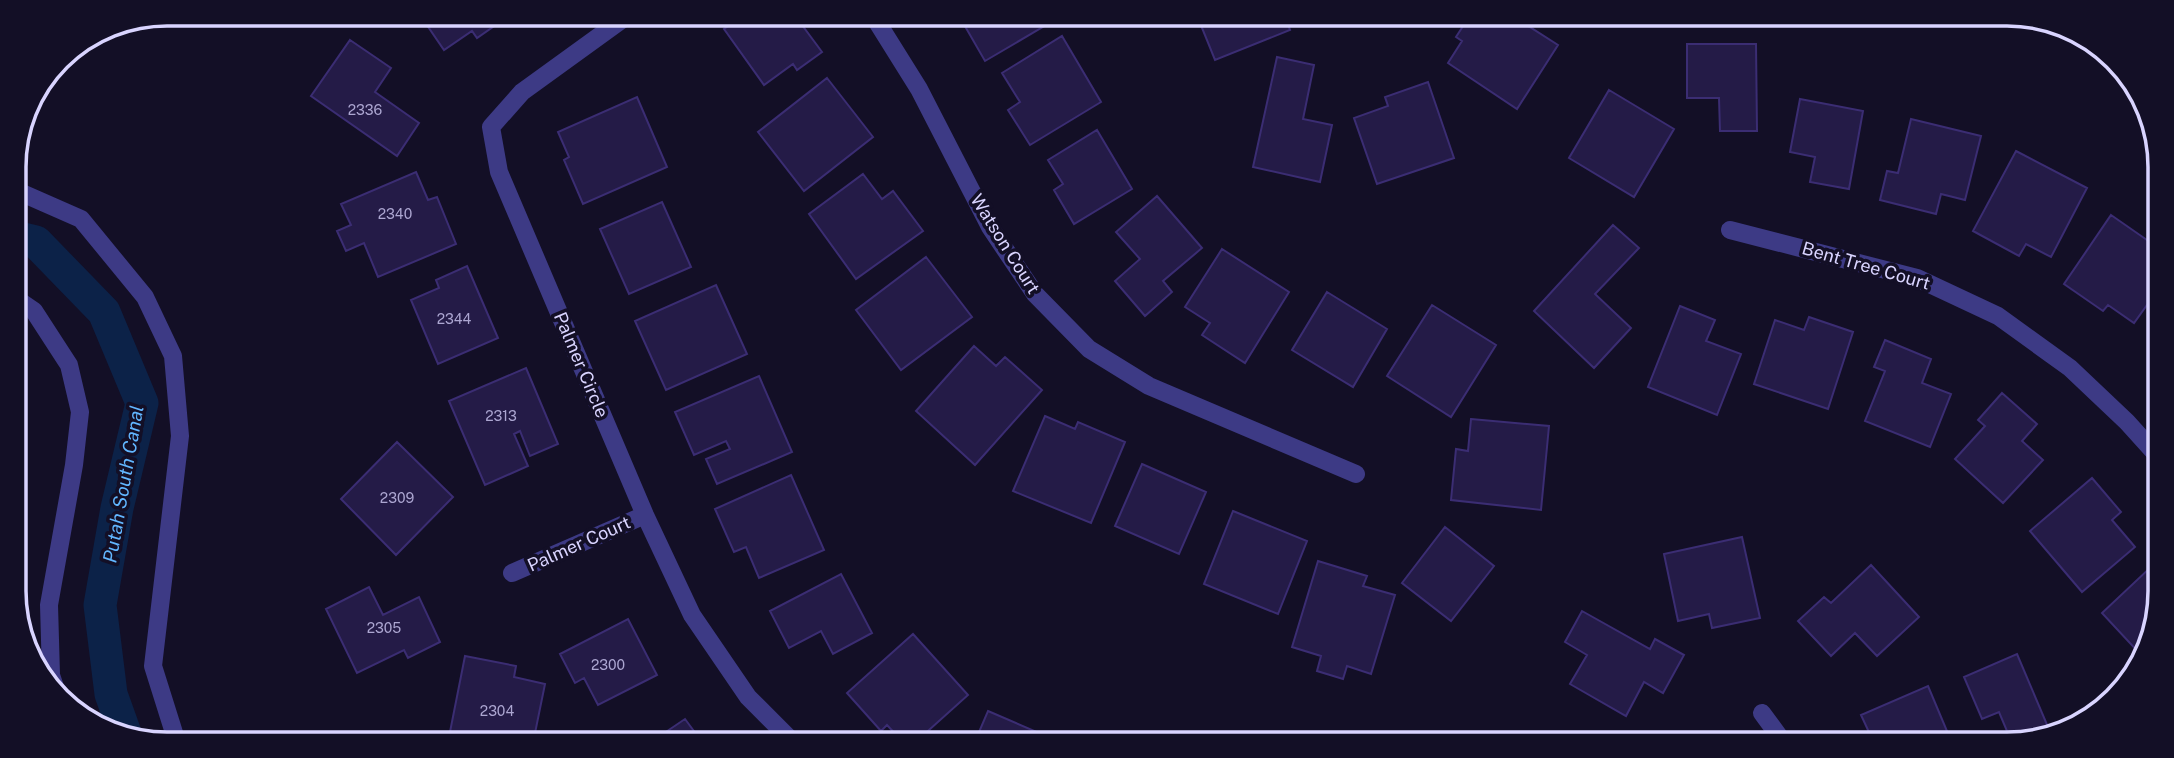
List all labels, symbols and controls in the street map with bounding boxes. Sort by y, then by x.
house number: 2336 [348,102,383,118]
street label: Watson Court [966,190,1044,298]
house number: 2340 [378,206,412,222]
street label: Bent Tree Court [1800,237,1933,294]
street label: Palmer Circle [550,309,613,421]
house number: 2344 [437,311,472,327]
water label: Putah South Canal [98,403,148,565]
house number: 2313 [485,408,517,424]
house number: 2309 [380,490,414,506]
street label: Palmer Court [524,511,634,576]
house number: 2305 [367,620,401,636]
house number: 2300 [591,657,625,673]
house number: 2304 [480,703,514,719]

